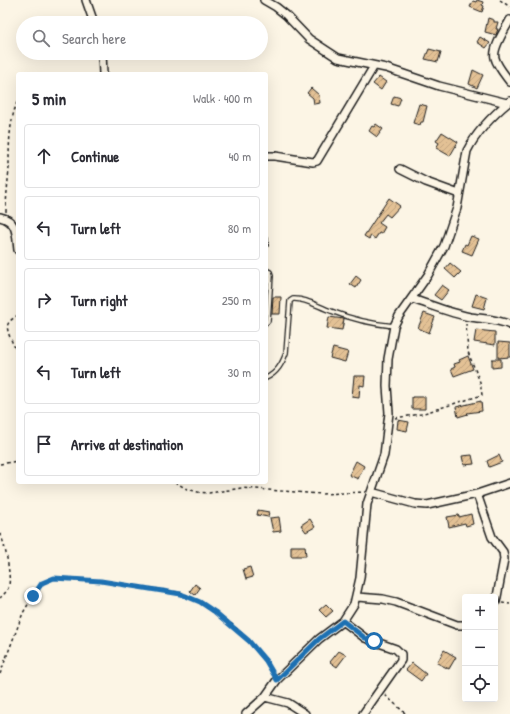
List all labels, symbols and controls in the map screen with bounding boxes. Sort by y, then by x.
search box [16,16,268,60]
icon: search [30,27,52,49]
text: Search here [62,28,126,49]
text: 5 min [32,87,66,110]
text: Walk · 400 m [193,89,252,107]
icon: ahead [33,145,55,167]
text: Continue [71,146,119,167]
text: 40 m [228,147,251,165]
icon: left [33,217,55,239]
text: Turn left [71,218,121,239]
text: 80 m [228,219,251,237]
icon: right [33,289,55,311]
text: Turn right [71,290,127,311]
text: 250 m [222,291,251,309]
icon: left [33,361,55,383]
text: Turn left [71,362,121,383]
text: 30 m [228,363,251,381]
icon: arrive [33,433,55,455]
text: Arrive at destination [71,434,183,455]
route end [24,587,42,605]
map controls [462,594,498,702]
button: + [462,594,498,630]
button: − [462,630,498,666]
route start [365,632,383,650]
button: locate [462,666,498,702]

